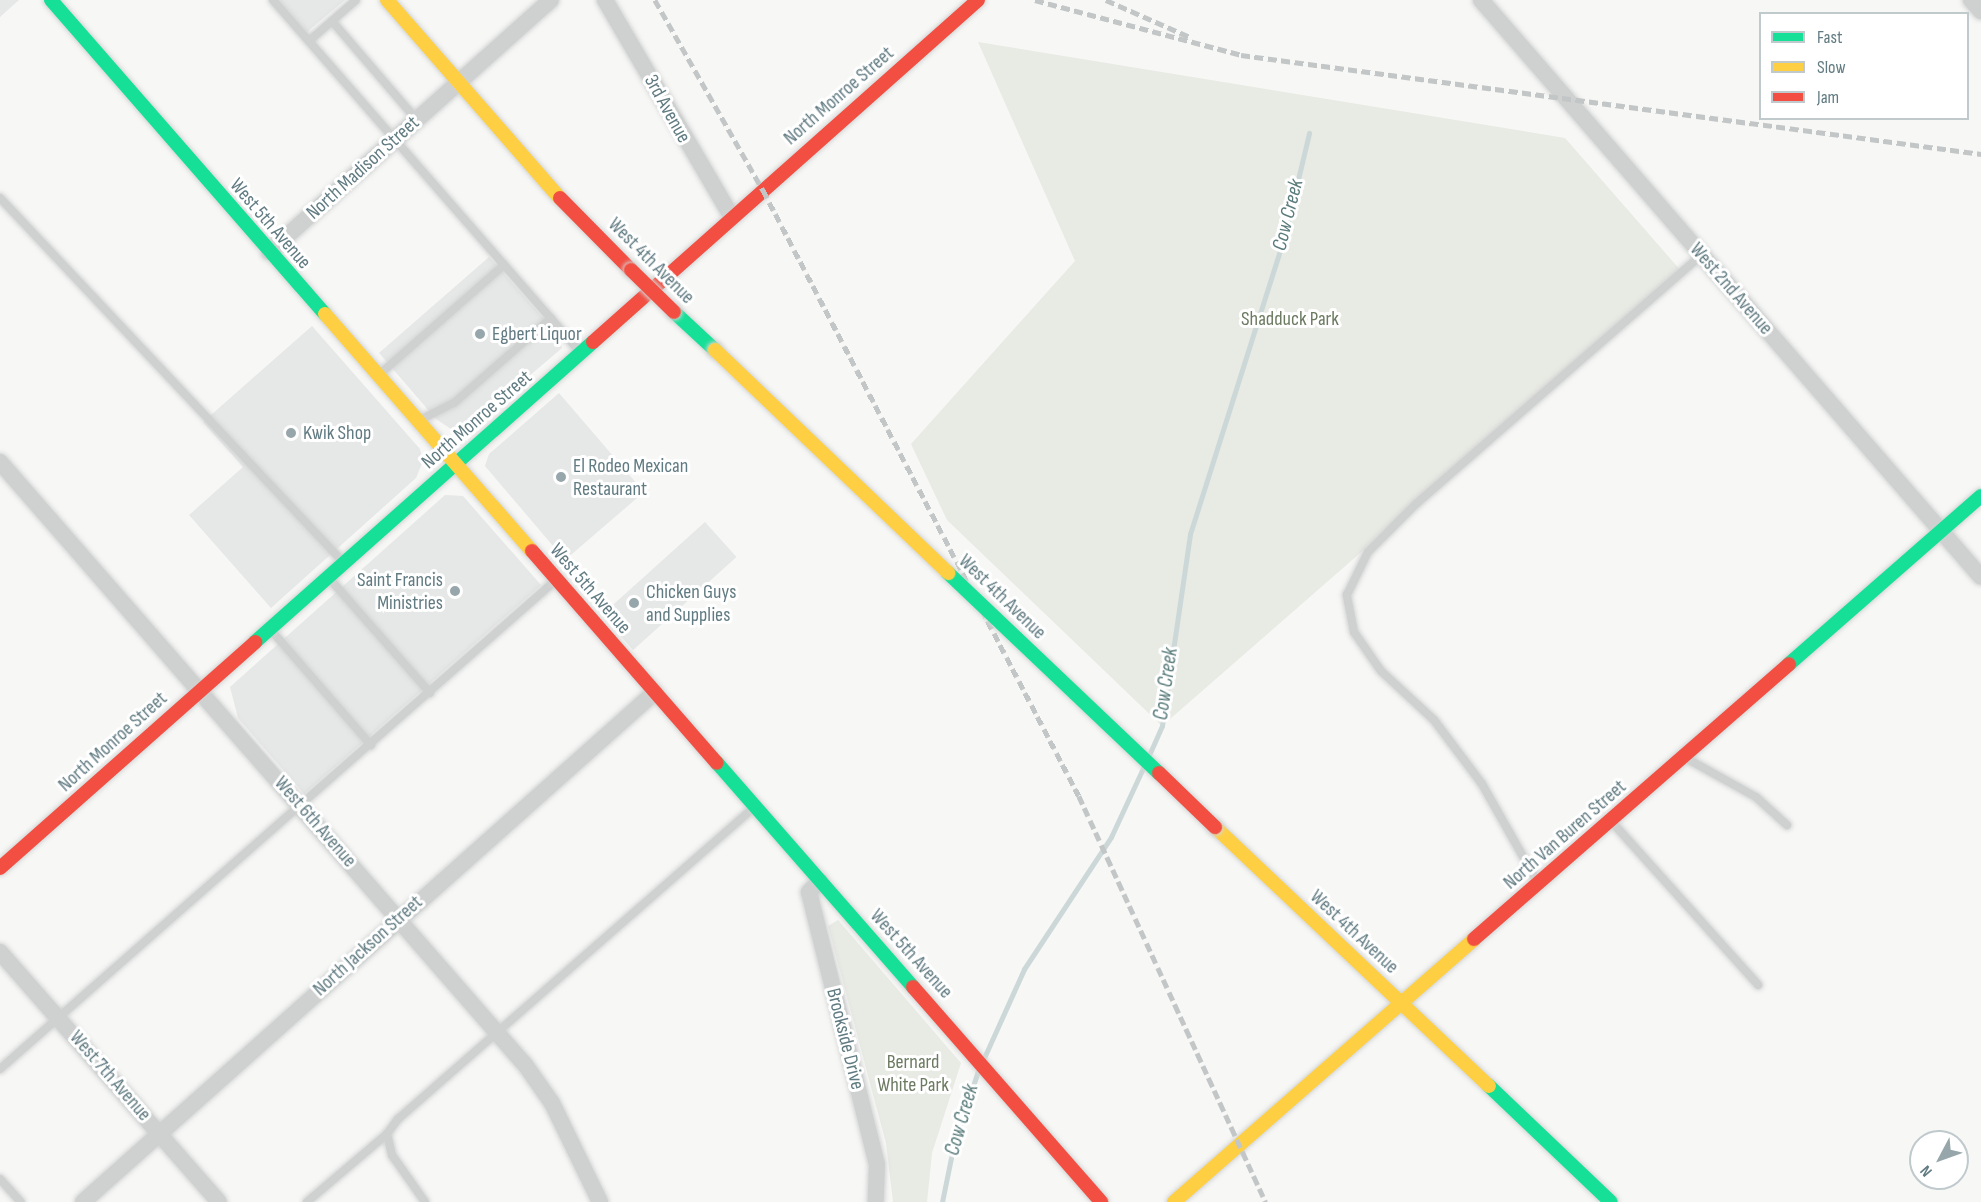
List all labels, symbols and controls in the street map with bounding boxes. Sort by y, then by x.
legend [1759,12,1969,120]
text: Fast [1817,27,1842,48]
street label: North Monroe Street [779,42,899,150]
text: Slow [1817,57,1846,78]
street label: 3rd Avenue [639,71,695,147]
text: Jam [1817,87,1839,108]
street label: North Madison Street [302,111,424,225]
street label: West 5th Avenue [224,174,316,274]
water label: Cow Creek [1267,177,1309,253]
street label: West 4th Avenue [603,213,699,309]
street label: West 2nd Avenue [1684,238,1778,340]
park label: Shadduck Park [1241,307,1339,331]
place label: Egbert Liquor [492,322,582,346]
marker: Egbert Liquor [473,327,487,341]
street label: North Monroe Street [417,366,537,474]
place label: Kwik Shop [303,421,371,445]
marker: Kwik Shop [284,426,298,440]
place label: El Rodeo Mexican Restaurant [573,454,688,501]
marker: El Rodeo Mexican Restaurant [554,470,568,484]
street label: West 5th Avenue [544,539,636,639]
street label: West 4th Avenue [953,549,1051,645]
place label: Saint Francis Ministries [357,568,443,615]
place label: Chicken Guys and Supplies [646,580,736,627]
marker: Saint Francis Ministries [448,584,462,598]
marker: Chicken Guys and Supplies [627,596,641,610]
water label: Cow Creek [1148,646,1184,722]
street label: North Monroe Street [54,687,172,797]
street label: West 6th Avenue [269,772,361,872]
street label: North Van Buren Street [1499,775,1631,895]
street label: West 4th Avenue [1305,885,1403,979]
street label: North Jackson Street [308,891,428,1001]
street label: West 5th Avenue [865,904,957,1004]
street label: Brookside Drive [821,986,869,1092]
street label: West 7th Avenue [64,1026,156,1126]
park label: Bernard White Park [877,1050,949,1097]
water label: Cow Creek [940,1081,984,1159]
north arrow [1909,1130,1969,1190]
text: N [1917,1161,1937,1180]

